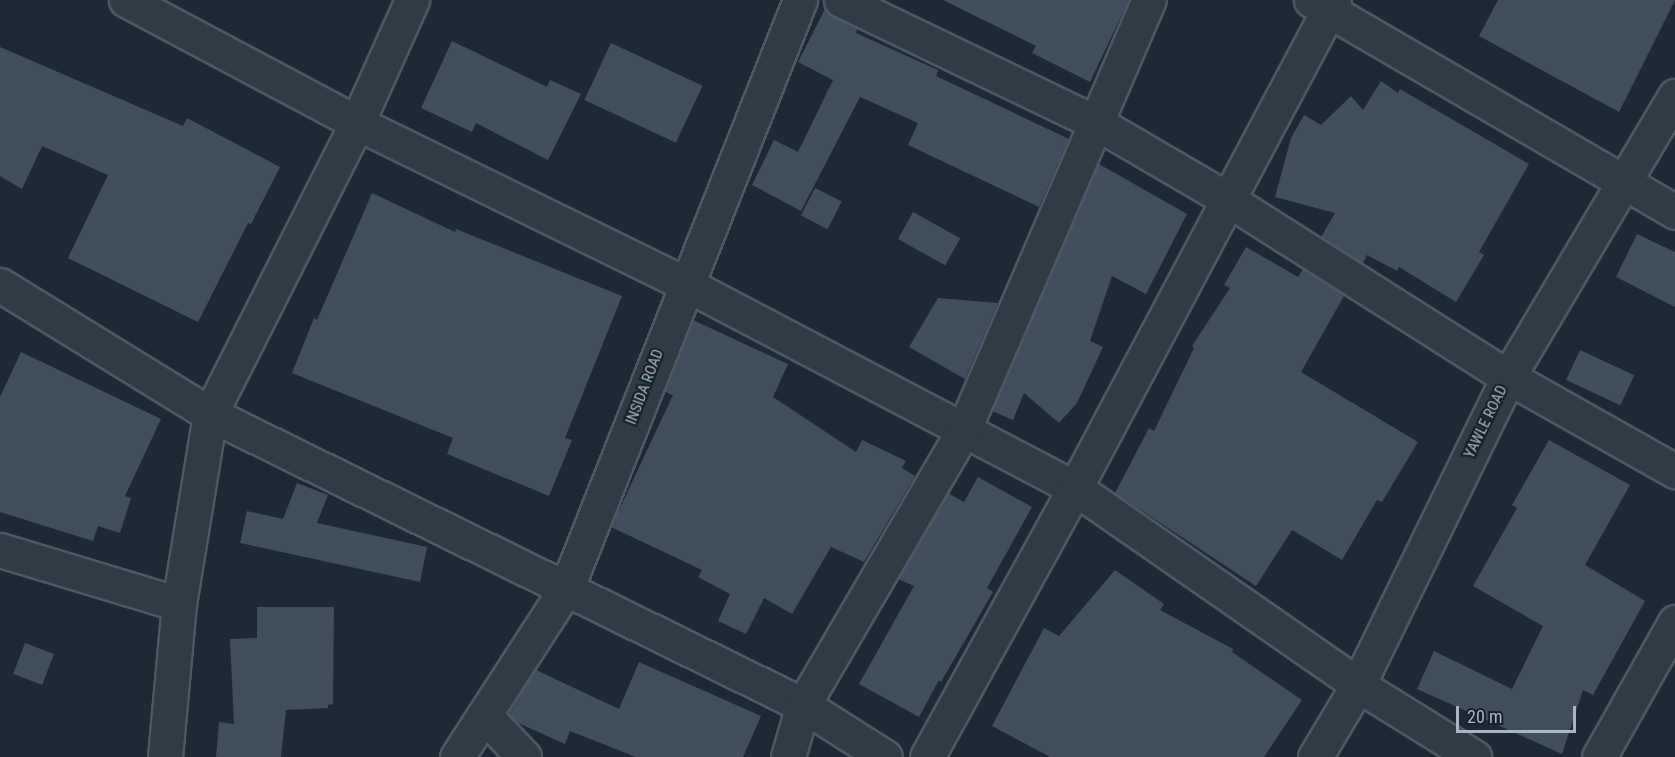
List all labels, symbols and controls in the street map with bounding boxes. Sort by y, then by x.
street label: INSIDA ROAD [622,347,668,427]
street label: YAWLE ROAD [1461,383,1511,461]
scale bar [1459,694,1579,732]
text: 20 m [1467,706,1502,727]

